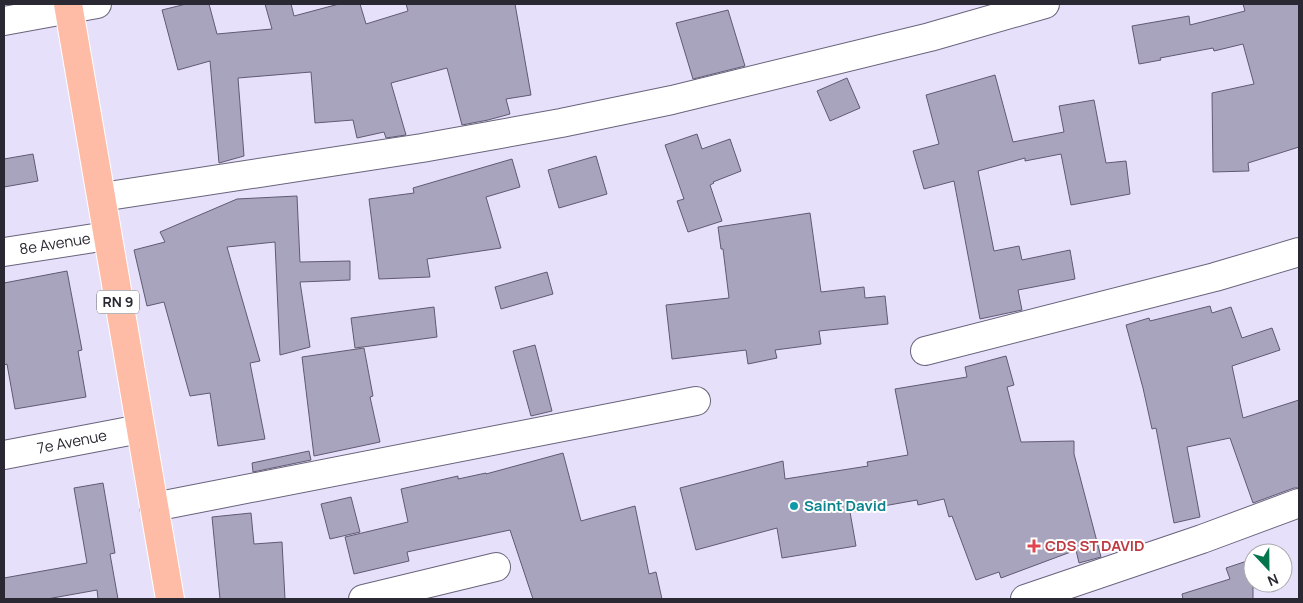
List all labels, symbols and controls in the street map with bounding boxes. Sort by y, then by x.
street label: 8e Avenue [18,227,92,259]
road number: RN 9 [97,290,139,314]
street label: 7e Avenue [35,424,109,459]
place label: Saint David [804,495,886,516]
marker: Saint David [788,500,800,512]
place label: CDS ST DAVID [1045,535,1145,556]
marker: CDS ST DAVID [1027,539,1041,553]
north arrow [1243,543,1293,593]
text: N [1265,570,1281,591]

